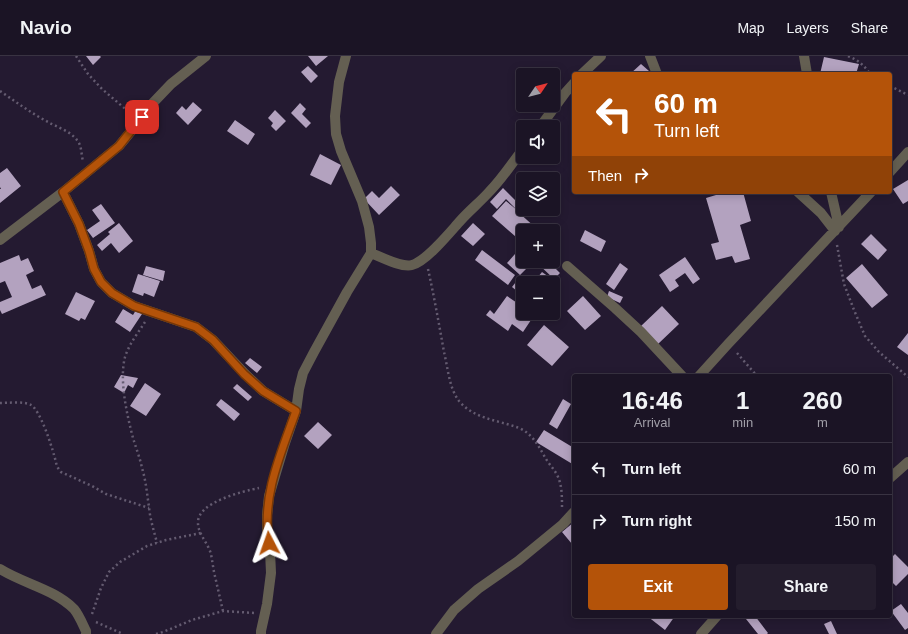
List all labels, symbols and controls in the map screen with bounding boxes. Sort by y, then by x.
text: Navio [20,17,72,38]
text: Map [737,20,765,36]
text: Layers [787,20,829,36]
text: Share [851,20,888,36]
north arrow [516,68,560,112]
map controls [516,68,560,320]
icon: left [588,88,640,140]
text: 60 m [654,88,718,119]
pin [125,100,159,134]
icon: arrive [131,106,153,128]
button: sound [516,120,560,164]
text: Turn left [654,121,719,141]
icon: right [630,164,652,186]
text: Then [588,167,622,184]
button: layers [516,172,560,216]
button: + [516,224,560,268]
button: − [516,276,560,320]
text: 16:46 [621,387,683,414]
text: 1 [736,387,749,414]
text: 260 [803,387,843,414]
text: Arrival [634,415,671,430]
text: min [732,415,753,430]
text: m [817,415,828,430]
icon: left [588,458,610,480]
text: Turn left [622,460,681,477]
text: 60 m [843,460,876,477]
icon: right [588,510,610,532]
text: Turn right [622,512,692,529]
text: 150 m [834,512,876,529]
position arrow [248,522,290,564]
button: Exit [588,564,728,610]
button: Share [736,564,876,610]

